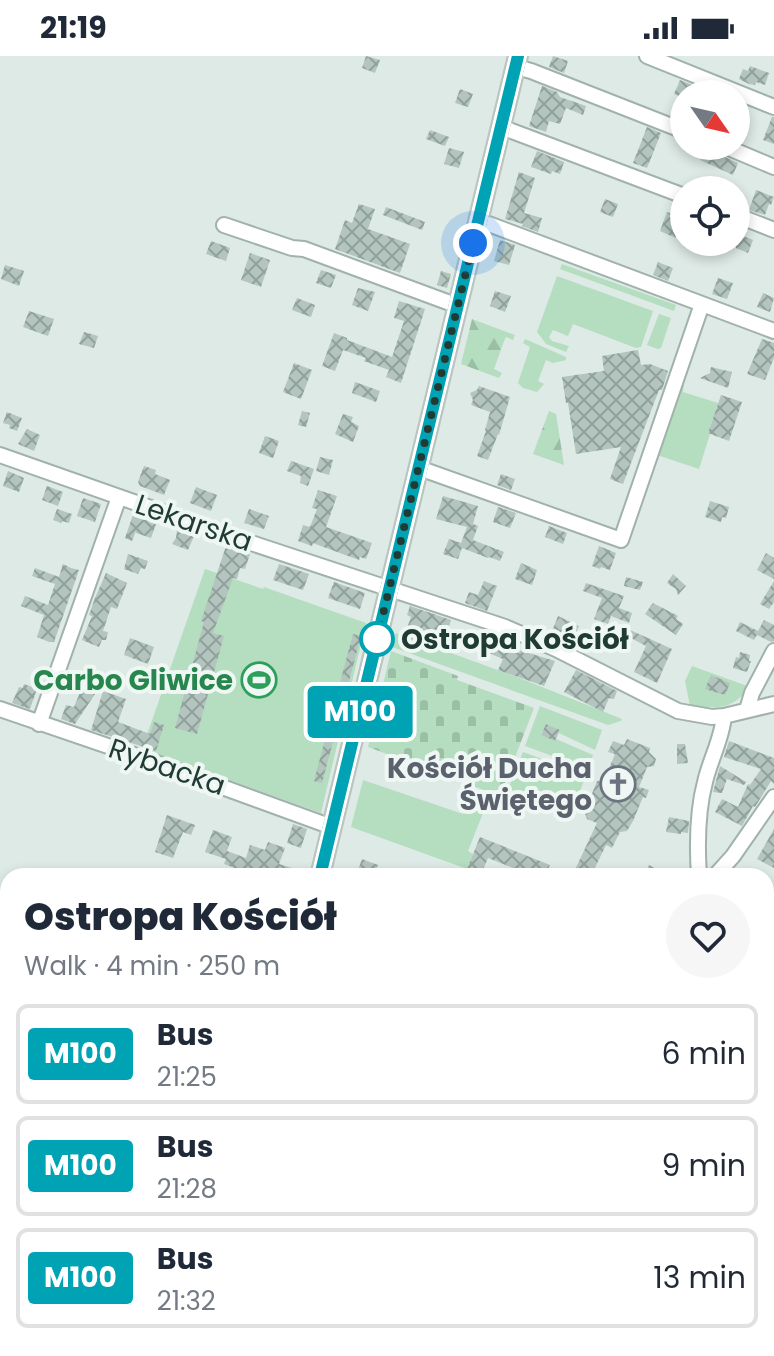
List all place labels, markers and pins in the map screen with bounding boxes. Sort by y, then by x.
place label: Ostropa Kościół [401,620,629,659]
marker: Ostropa Kościół [360,622,394,656]
place label: Carbo Gliwice [33,661,233,700]
sports icon: Carbo Gliwice [240,661,278,699]
place label: Kościół Ducha Świętego [387,749,592,820]
church icon: Kościół Ducha Świętego [599,765,637,803]

